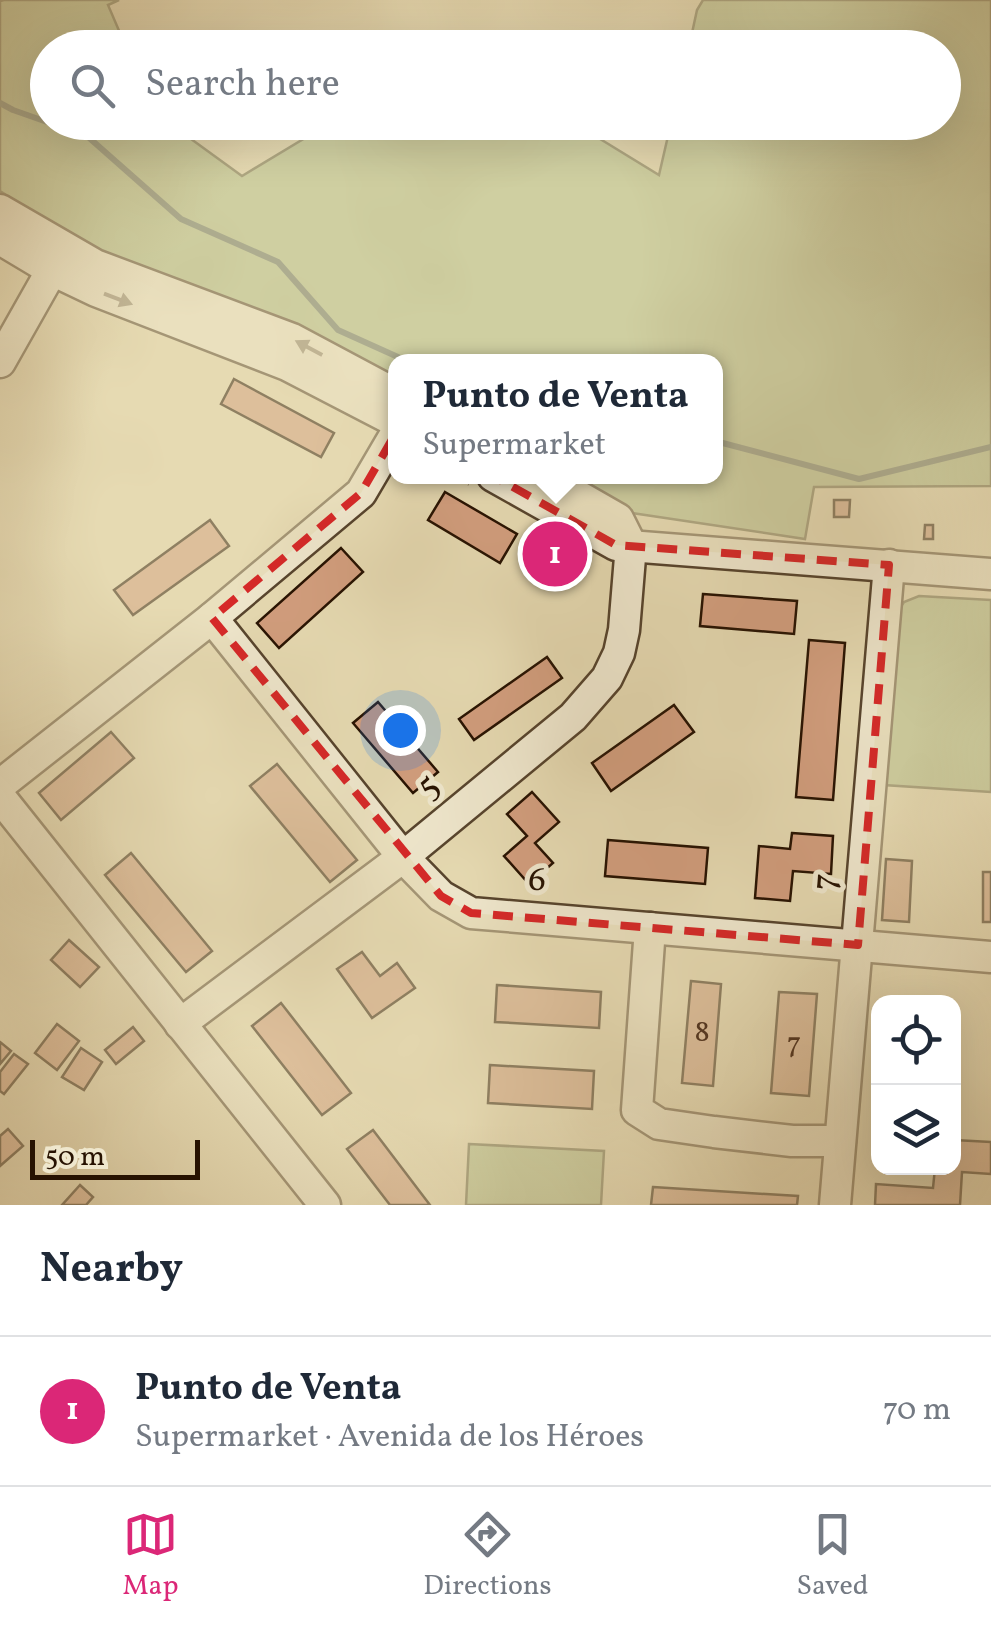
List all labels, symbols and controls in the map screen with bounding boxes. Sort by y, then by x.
search box [30,30,961,140]
icon: search [65,58,120,113]
text: Search here [145,59,340,112]
one-way arrow [103,292,133,308]
one-way arrow [295,340,323,357]
popup [388,354,723,484]
text: Punto de Venta [422,371,689,424]
text: Supermarket [422,424,606,468]
pin: 1 [522,516,588,592]
your location [375,705,426,756]
street label: 5 [407,763,451,811]
street label: 6 [526,856,548,906]
street label: 7 [801,871,851,893]
map controls [871,995,961,1175]
button: locate [871,995,961,1085]
house number: 8 [694,1012,710,1054]
house number: 7 [787,1023,801,1065]
button: layers [871,1085,961,1175]
scale bar [30,1135,200,1180]
text: 50 m [45,1138,105,1177]
text: Nearby [40,1241,183,1300]
text: Punto de Venta [135,1363,402,1416]
text: 1 [66,1389,79,1433]
text: 70 m [883,1389,951,1433]
text: Supermarket · Avenida de los Héroes [135,1416,644,1460]
tab: Map [122,1507,178,1606]
tab: Directions [423,1507,552,1606]
tab: Saved [796,1507,869,1606]

